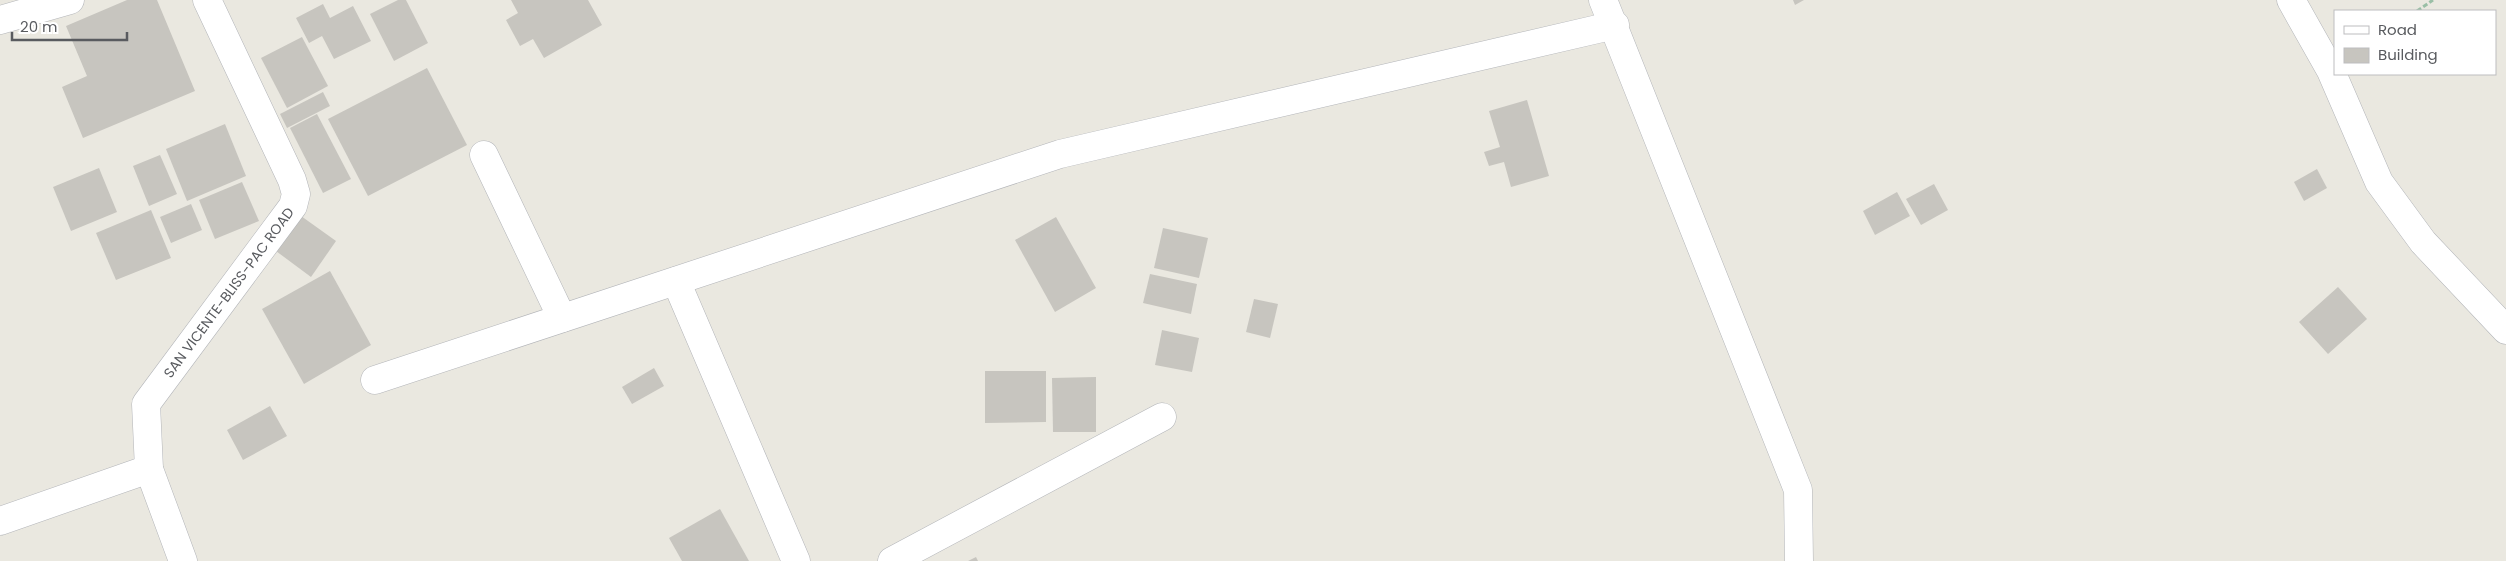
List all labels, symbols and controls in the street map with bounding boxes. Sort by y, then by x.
scale bar [12,10,128,42]
legend [2334,10,2496,75]
text: 20 m [20,16,58,37]
text: Road [2378,19,2417,40]
text: Building [2378,44,2438,65]
street label: SAN VICENTE-BLISS-PAC ROAD [159,203,299,382]

